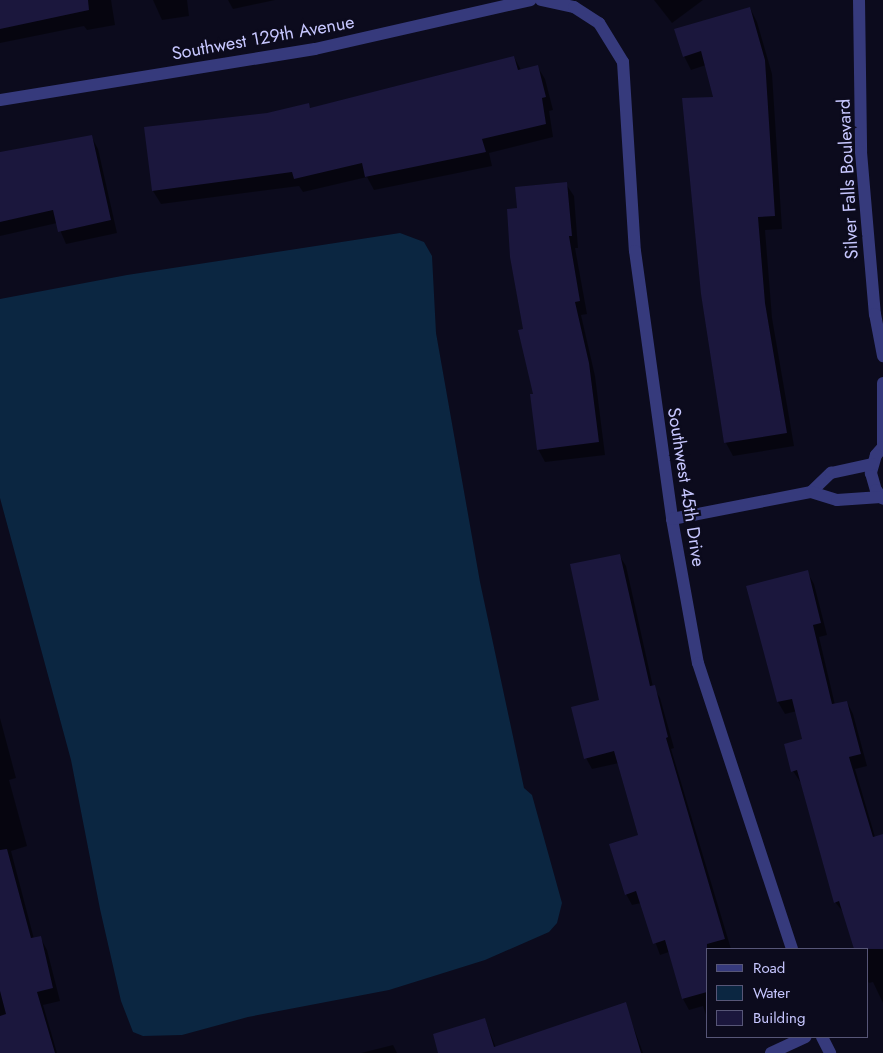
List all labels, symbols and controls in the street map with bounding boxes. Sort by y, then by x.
street label: Southwest 129th Avenue [170,11,356,65]
street label: Silver Falls Boulevard [833,98,863,260]
street label: Southwest 45th Drive [663,406,709,568]
legend [706,948,868,1038]
text: Road [753,957,785,979]
text: Water [753,982,790,1004]
text: Building [753,1007,805,1029]

